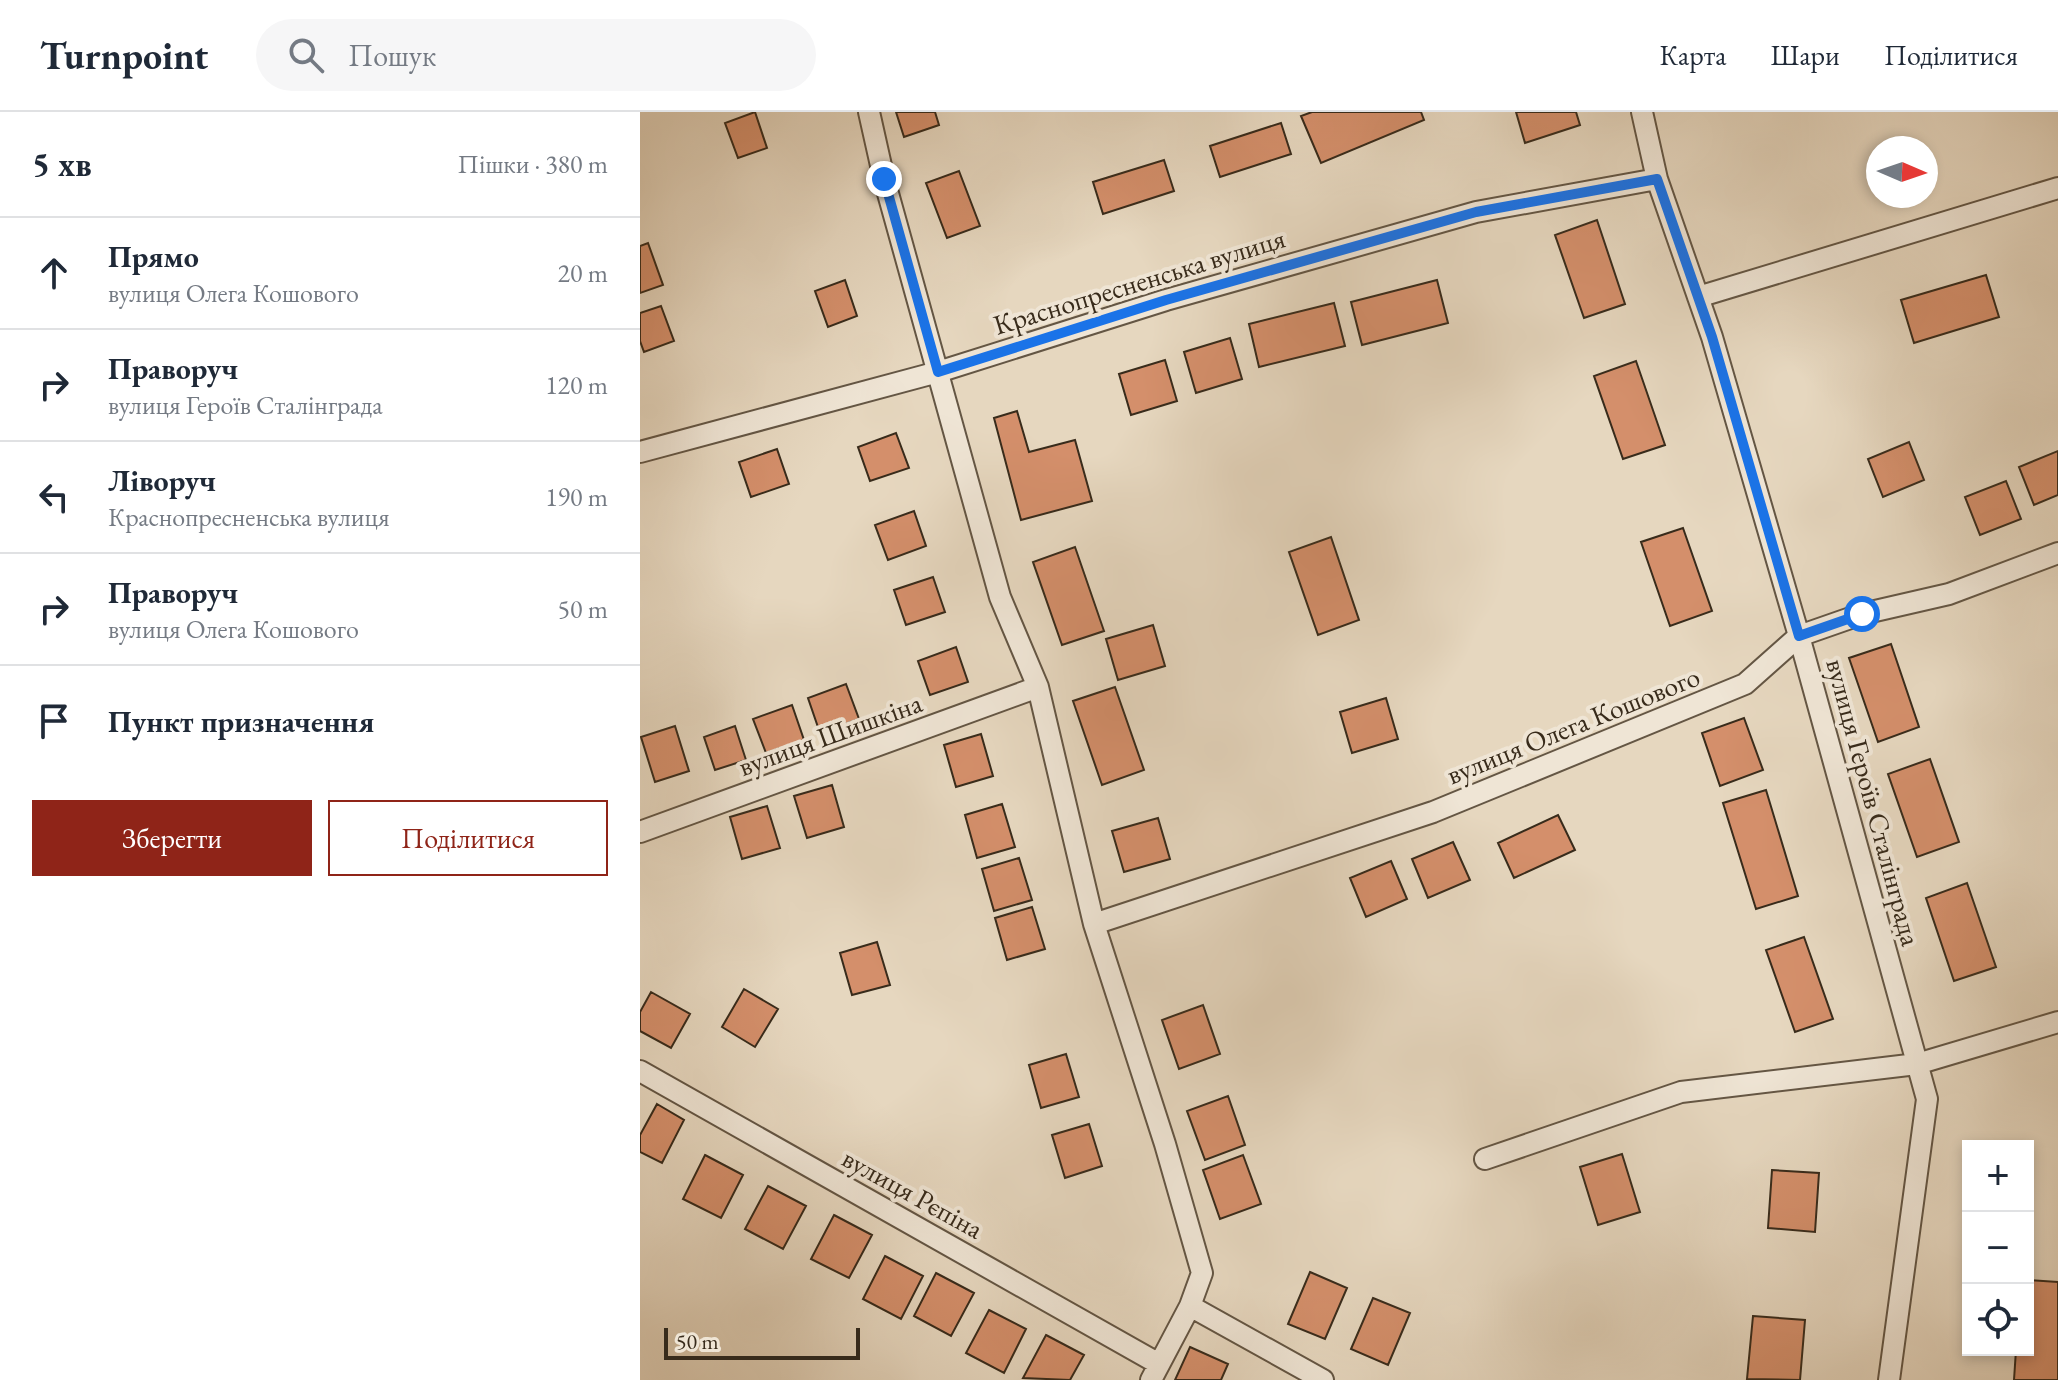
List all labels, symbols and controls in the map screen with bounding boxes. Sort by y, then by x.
search box [256,19,816,91]
text: Turnpoint [40,31,208,80]
icon: search [284,33,328,77]
text: Пошук [348,36,436,75]
text: Карта [1660,37,1726,73]
text: Шари [1770,37,1840,73]
text: Поділитися [1884,37,2018,73]
north arrow [1866,136,1938,208]
text: 5 хв [32,142,92,186]
text: Пішки · 380 m [457,147,608,181]
route end [866,161,902,197]
street label: Краснопресненська вулиця [989,219,1289,343]
text: Прямо [108,237,199,276]
icon: ahead [32,251,76,295]
text: 20 m [558,256,608,290]
text: вулиця Олега Кошового [108,276,359,310]
text: Праворуч [108,349,238,388]
icon: right [32,363,76,407]
text: 120 m [545,368,608,402]
text: вулиця Героїв Сталінграда [108,388,383,422]
text: Ліворуч [108,461,216,500]
icon: left [32,475,76,519]
text: 190 m [545,480,608,514]
text: Краснопресненська вулиця [108,500,390,534]
text: Праворуч [108,573,238,612]
icon: right [32,587,76,631]
text: 50 m [558,592,608,626]
route start [1844,596,1880,632]
text: вулиця Олега Кошового [108,612,359,646]
street label: вулиця Героїв Сталінграда [1818,654,1930,950]
street label: вулиця Олега Кошового [1441,658,1705,792]
street label: вулиця Шишкіна [733,684,928,784]
icon: arrive [32,699,76,743]
text: Пункт призначення [108,702,374,741]
button: Зберегти [32,800,312,876]
button: Поділитися [328,800,608,876]
street label: вулиця Рєпіна [836,1140,991,1247]
map controls [1962,1140,2034,1356]
button: + [1962,1140,2034,1212]
button: − [1962,1212,2034,1284]
button: locate [1962,1284,2034,1356]
scale bar [664,1324,860,1360]
text: 50 m [676,1327,719,1356]

